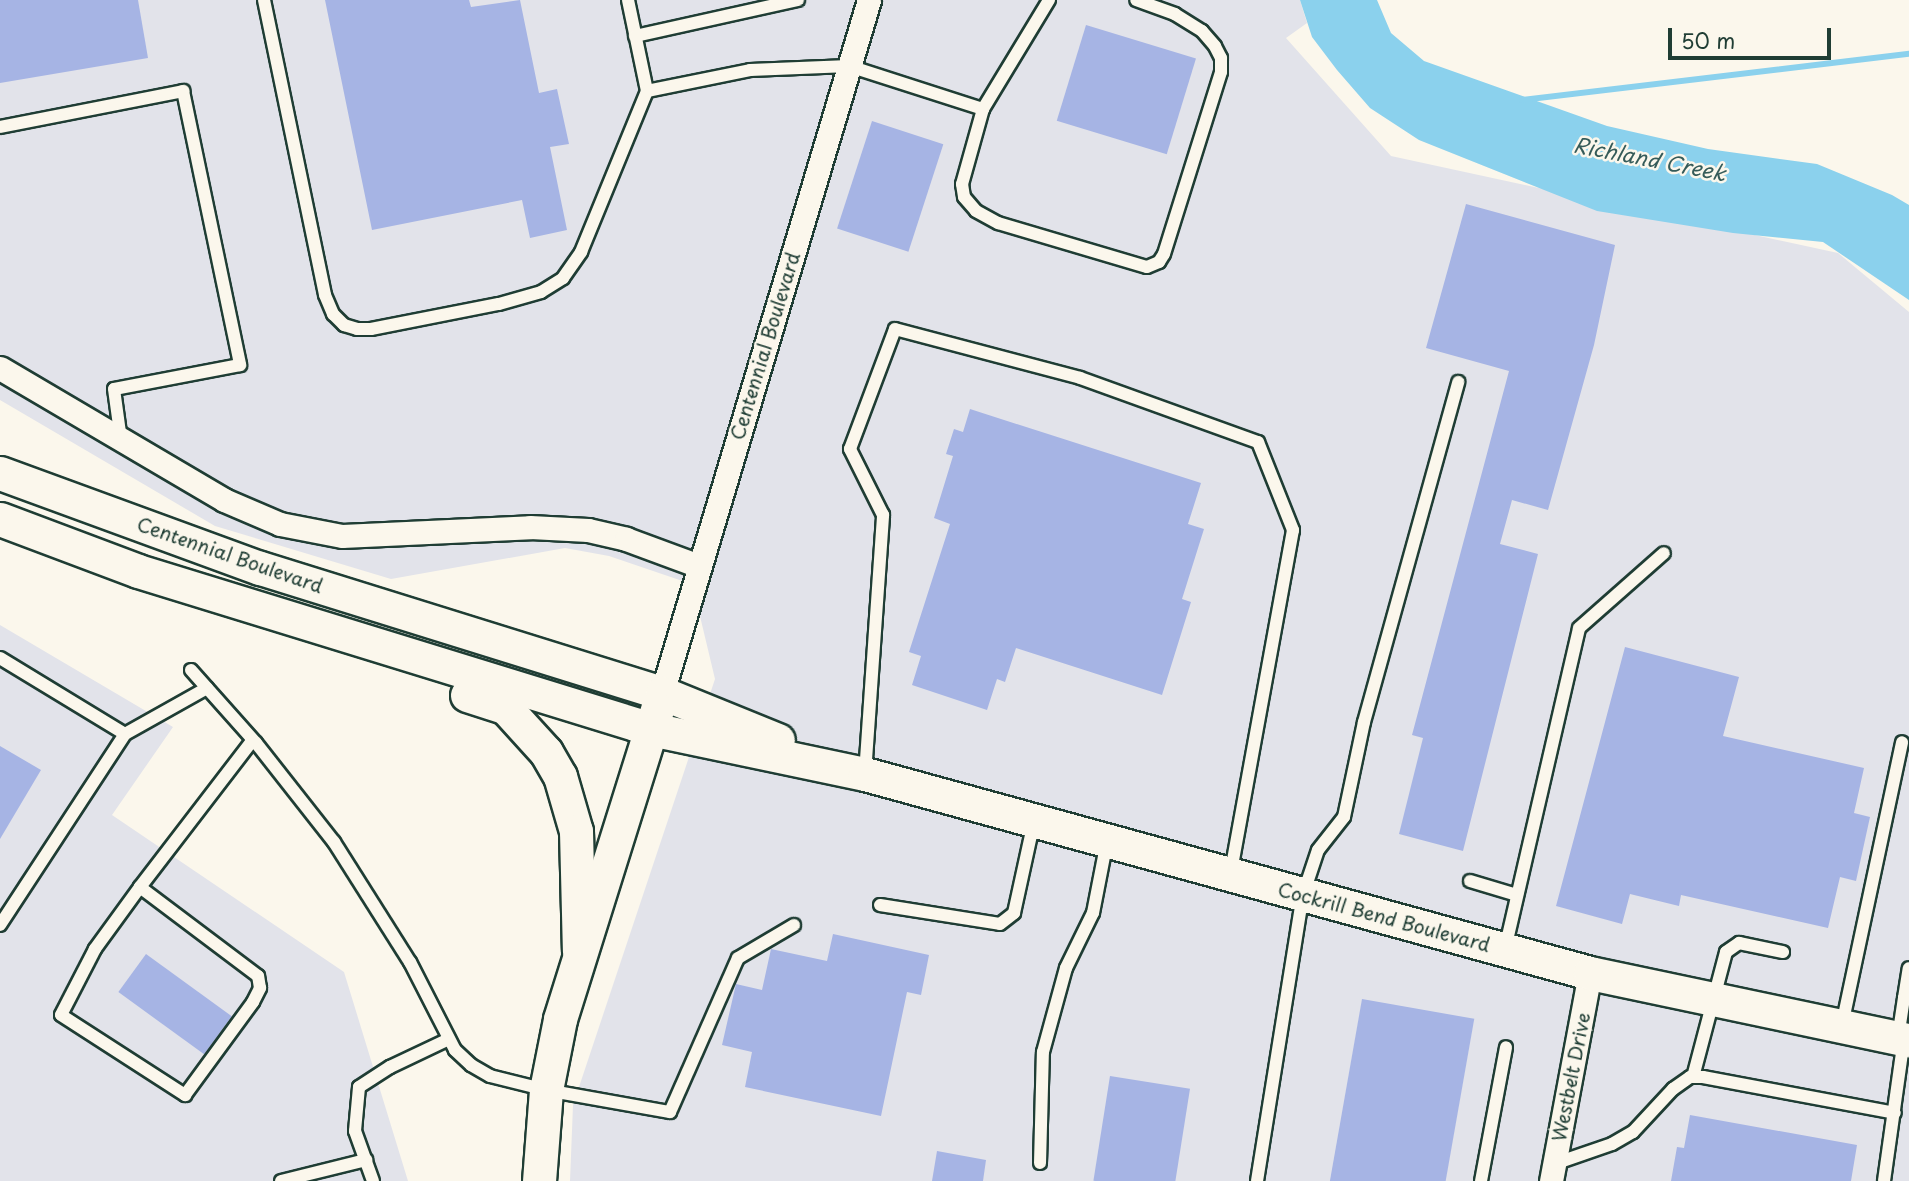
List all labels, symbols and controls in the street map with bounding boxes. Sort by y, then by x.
scale bar [1671,14,1834,58]
text: 50 m [1681,24,1735,56]
water label: Richland Creek [1571,131,1729,185]
street label: Centennial Boulevard [726,249,804,443]
street label: Centennial Boulevard [134,512,326,598]
street label: Cockrill Bend Boulevard [1275,878,1493,956]
street label: Westbelt Drive [1547,1010,1595,1144]

